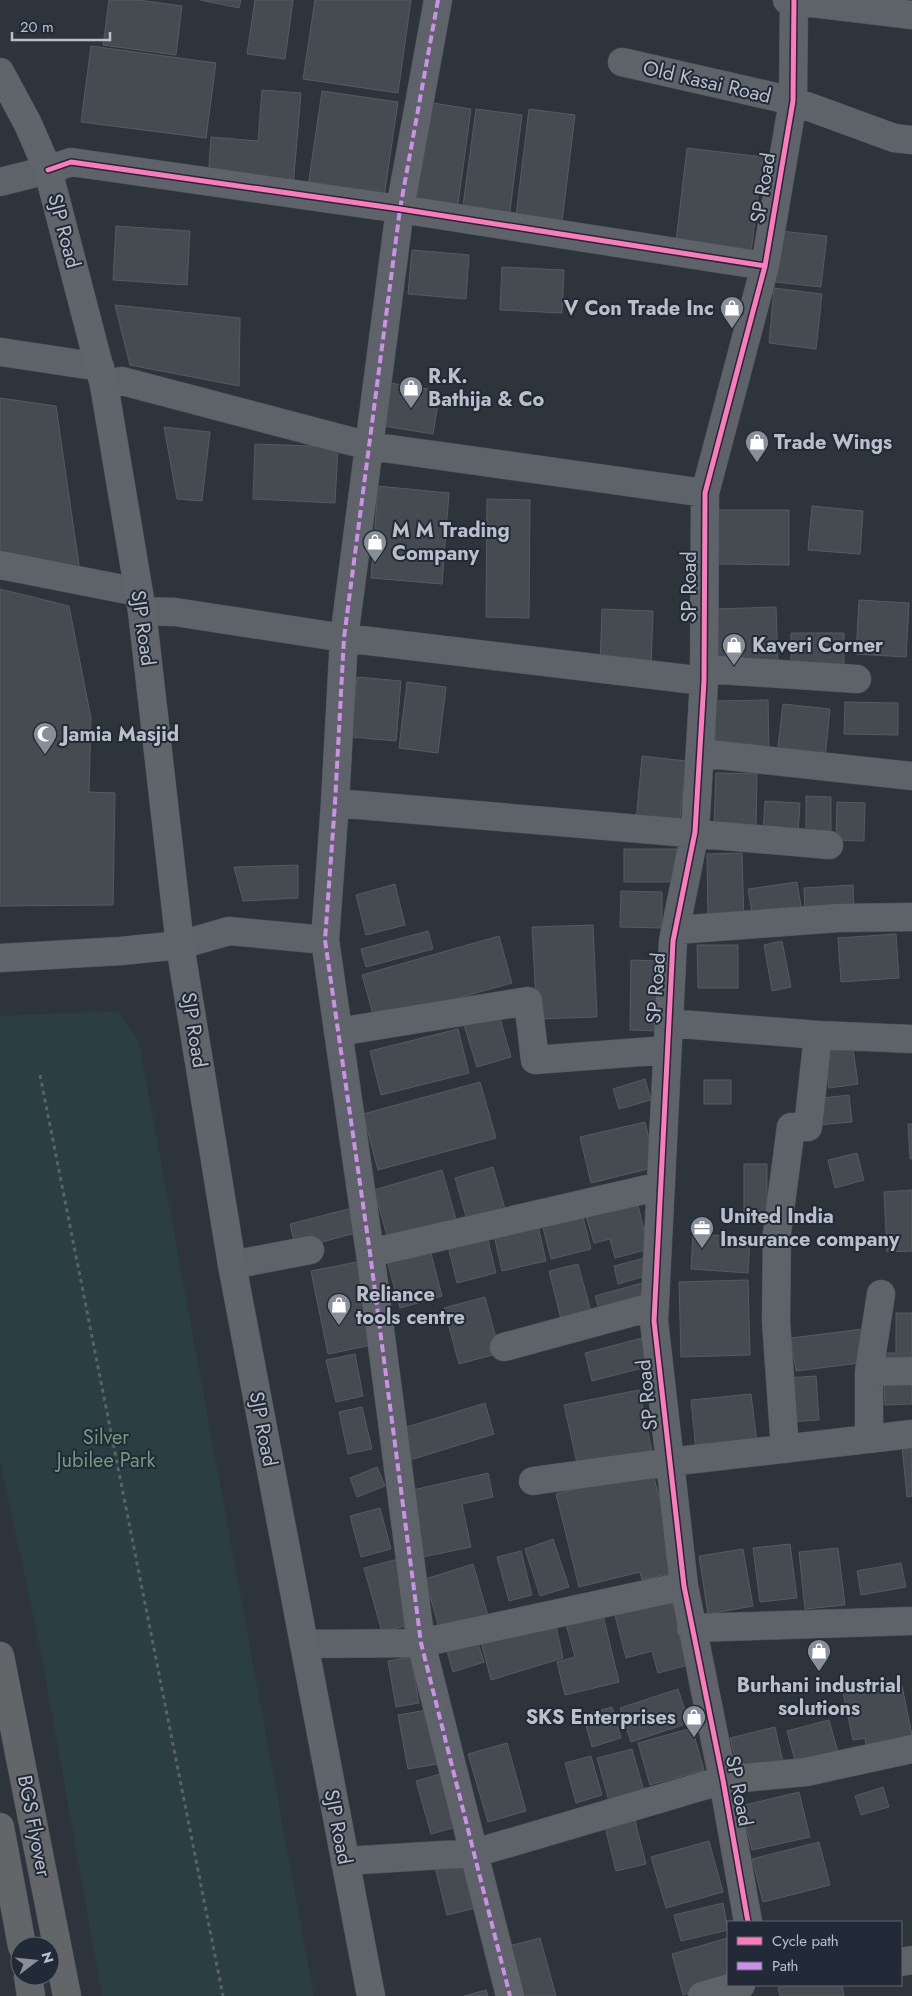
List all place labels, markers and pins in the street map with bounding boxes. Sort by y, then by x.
place label: V Con Trade Inc [563,294,714,323]
shop icon: V Con Trade Inc [719,295,745,329]
place label: R.K. Bathija & Co [428,362,545,414]
shop icon: R.K. Bathija & Co [398,375,424,409]
place label: Trade Wings [774,428,892,457]
shop icon: Trade Wings [744,429,770,463]
place label: M M Trading Company [392,516,510,568]
shop icon: M M Trading Company [362,529,388,563]
place label: Kaveri Corner [752,631,884,660]
shop icon: Kaveri Corner [721,632,747,666]
place label: Jamia Masjid [58,720,179,749]
mosque icon: Jamia Masjid [32,721,58,755]
place label: United India Insurance company [720,1202,900,1254]
office icon: United India Insurance company [689,1215,715,1249]
place label: Reliance tools centre [356,1280,465,1332]
shop icon: Reliance tools centre [326,1292,352,1326]
shop icon: Burhani industrial solutions [806,1638,832,1672]
place label: Burhani industrial solutions [737,1671,901,1723]
place label: SKS Enterprises [526,1703,676,1732]
shop icon: SKS Enterprises [681,1704,707,1738]

